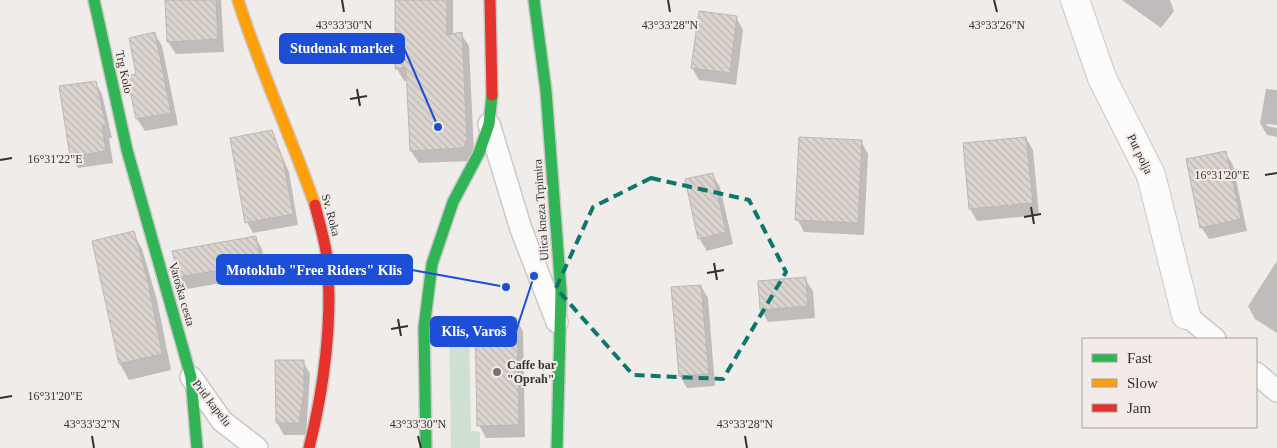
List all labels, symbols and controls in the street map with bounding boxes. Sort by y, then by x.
text: 43°33'30"N [316,18,373,32]
text: 43°33'28"N [642,18,699,32]
text: 43°33'26"N [969,18,1026,32]
callout: Studenak market [280,34,404,63]
text: Studenak market [290,41,394,56]
street label: Trg Kolo [113,49,135,95]
street label: Put polja [1124,132,1156,177]
text: 16°31'22"E [27,152,83,166]
street label: Ulica kneza Trpimira [530,158,552,261]
text: 16°31'20"E [1194,168,1250,182]
street label: Sv. Roka [319,192,344,238]
callout: Motoklub "Free Riders" Klis [217,255,412,284]
street label: Varoška cesta [166,261,198,328]
text: Motoklub "Free Riders" Klis [226,263,402,278]
callout: Klis, Varoš [431,317,516,346]
text: Klis, Varoš [441,324,507,339]
legend [1082,338,1257,428]
text: Fast [1127,350,1153,366]
place label: Caffe bar "Oprah" [507,358,557,386]
marker: Caffe bar "Oprah" [491,366,503,378]
text: Slow [1127,375,1158,391]
street label: Prid kapelu [190,377,234,429]
text: 16°31'20"E [27,389,83,403]
text: Jam [1127,400,1151,416]
text: 43°33'32"N [64,417,121,431]
text: 43°33'30"N [390,417,447,431]
text: 43°33'28"N [717,417,774,431]

